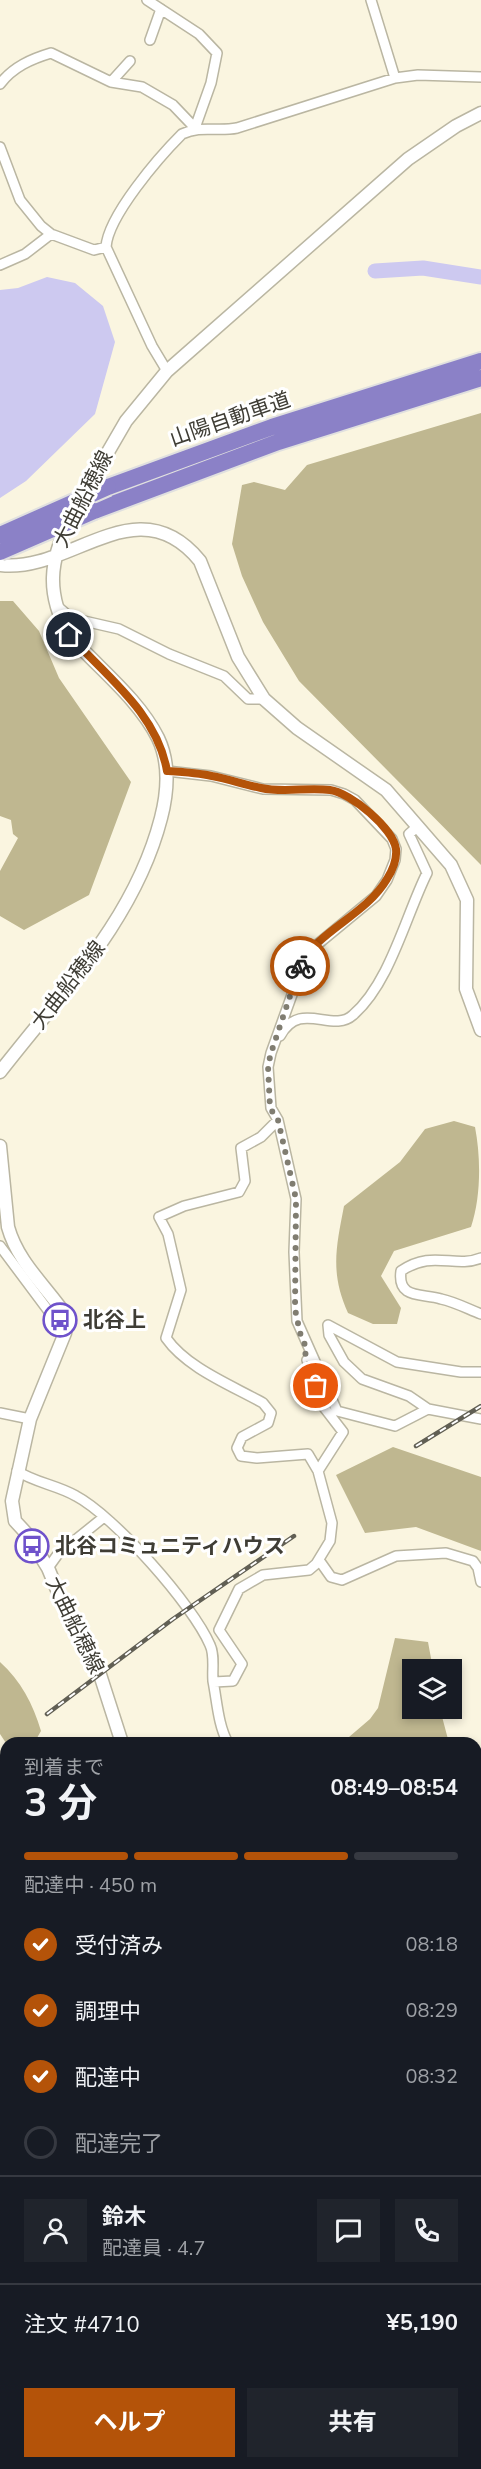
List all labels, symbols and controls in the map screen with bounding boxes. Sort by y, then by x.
street label: 山陽自動車道 [166,385,294,453]
street label: 大曲船穂線 [47,446,119,552]
pin [43,609,94,660]
icon: home [52,618,85,651]
street label: 大曲船穂線 [25,935,111,1035]
courier [270,936,330,996]
icon: bike [284,950,317,983]
bus stop icon: 北谷上 [42,1302,78,1338]
place label: 北谷上 [83,1306,146,1334]
pin [290,1360,341,1411]
icon: bag [299,1369,332,1402]
bus stop icon: 北谷コミュニティハウス [14,1528,50,1564]
place label: 北谷コミュニティハウス [55,1532,285,1560]
street label: 大曲船穂線 [39,1572,111,1678]
map controls [402,1659,462,1719]
button: layers [402,1659,462,1719]
text: 到着まで [24,1754,104,1781]
text: 08:49–08:54 [330,1773,458,1803]
text: 3 分 [24,1777,97,1830]
text: 配達中 · 450 m [24,1872,157,1899]
icon: check [24,1928,57,1961]
text: 受付済み [75,1931,163,1961]
text: 08:18 [405,1931,458,1958]
icon: check [24,1994,57,2027]
text: 調理中 [75,1997,141,2027]
text: 08:29 [405,1997,458,2024]
icon: check [24,2060,57,2093]
text: 配達中 [75,2063,141,2093]
text: 08:32 [405,2063,458,2090]
text: 配達完了 [75,2129,163,2159]
button: person [24,2199,87,2262]
button: chat [317,2199,380,2262]
button: phone [395,2199,458,2262]
text: 鈴木 [102,2202,146,2232]
text: 配達員 · 4.7 [102,2235,205,2262]
text: ¥5,190 [387,2308,458,2338]
text: 注文 #4710 [24,2310,140,2340]
button: ヘルプ [24,2388,235,2457]
button: 共有 [247,2388,458,2457]

